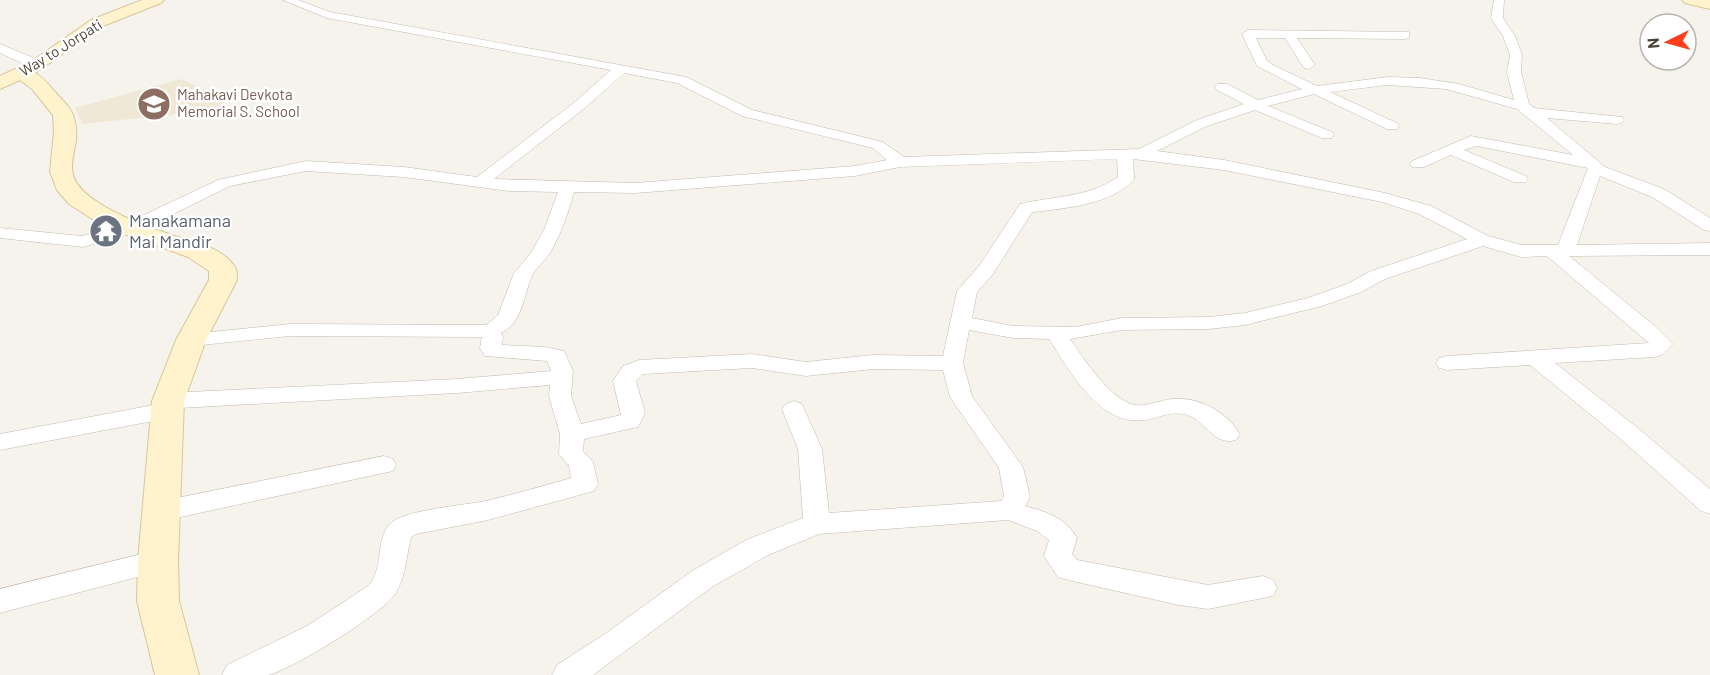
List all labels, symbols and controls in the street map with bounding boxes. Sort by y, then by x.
north arrow [1638,12,1698,72]
street label: Way to Jorpati [16,15,105,80]
text: N [1643,37,1662,49]
place label: Mahakavi Devkota Memorial S. School [177,85,300,120]
school or university icon: Mahakavi Devkota Memorial S. School [136,86,172,122]
place label: Manakamana Mai Mandir [129,209,231,252]
temple icon: Manakamana Mai Mandir [88,213,124,249]

